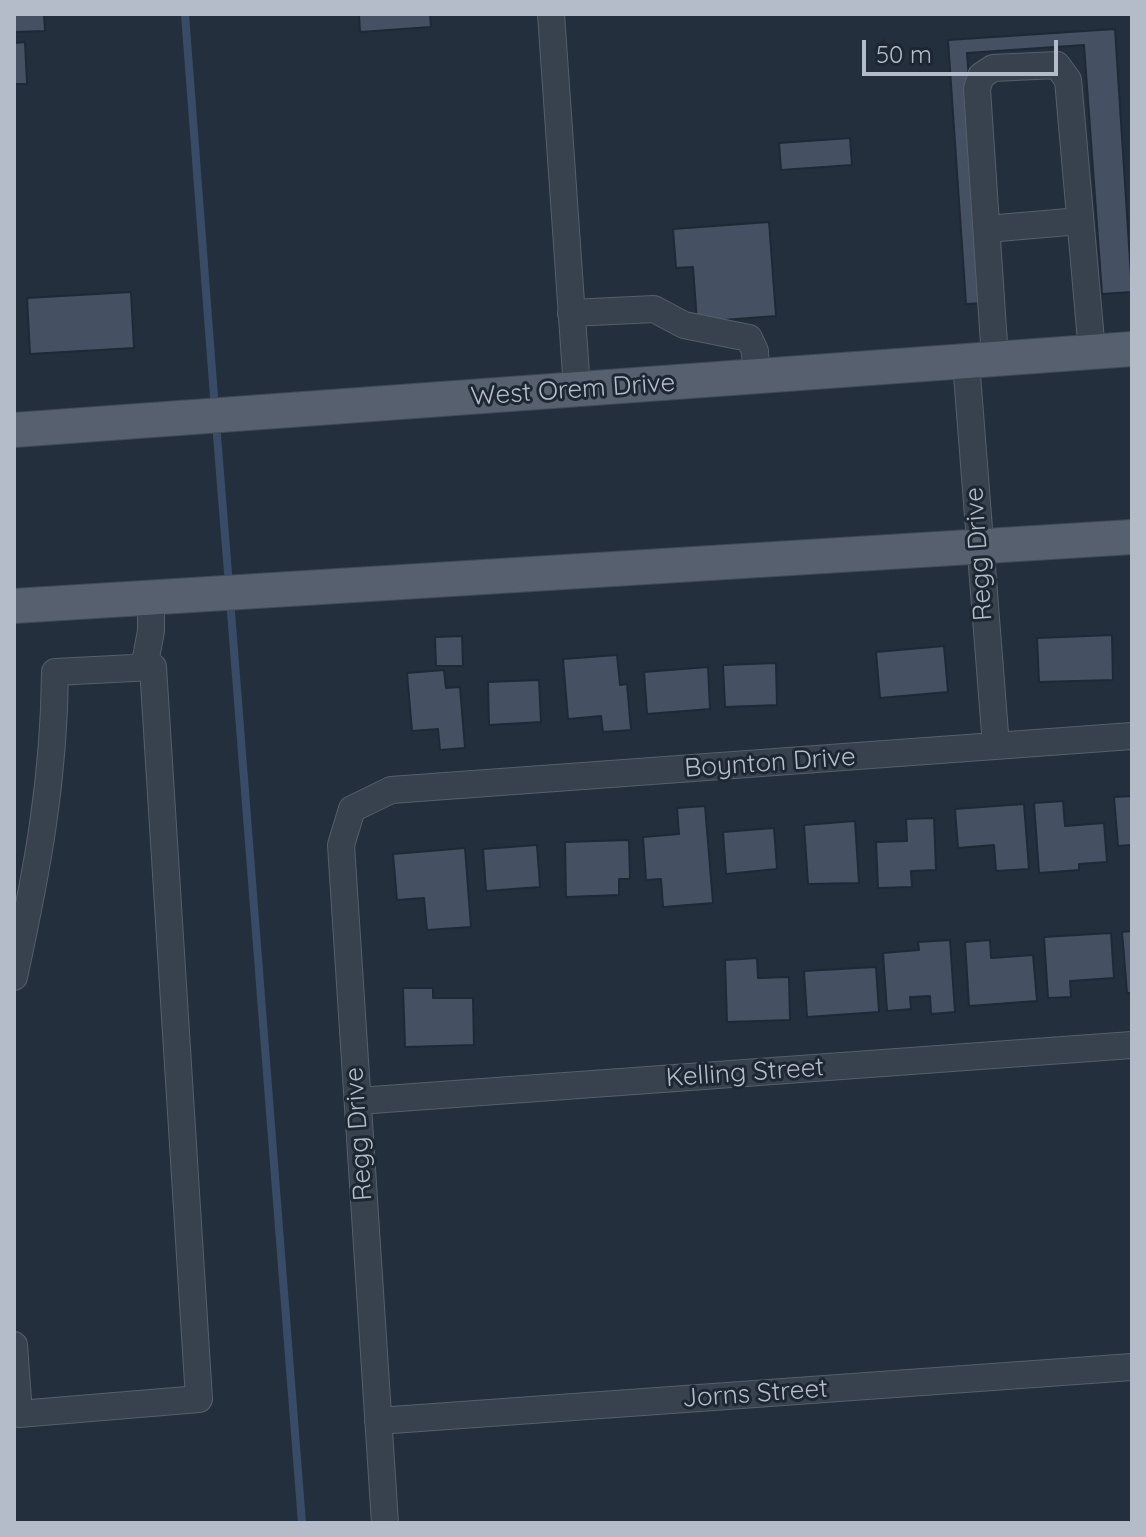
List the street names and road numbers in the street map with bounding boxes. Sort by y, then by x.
street label: West Orem Drive [470,367,676,413]
street label: Regg Drive [959,486,999,622]
street label: Boynton Drive [683,741,857,785]
street label: Kelling Street [665,1052,825,1094]
street label: Regg Drive [339,1066,379,1202]
street label: Jorns Street [681,1373,829,1415]

